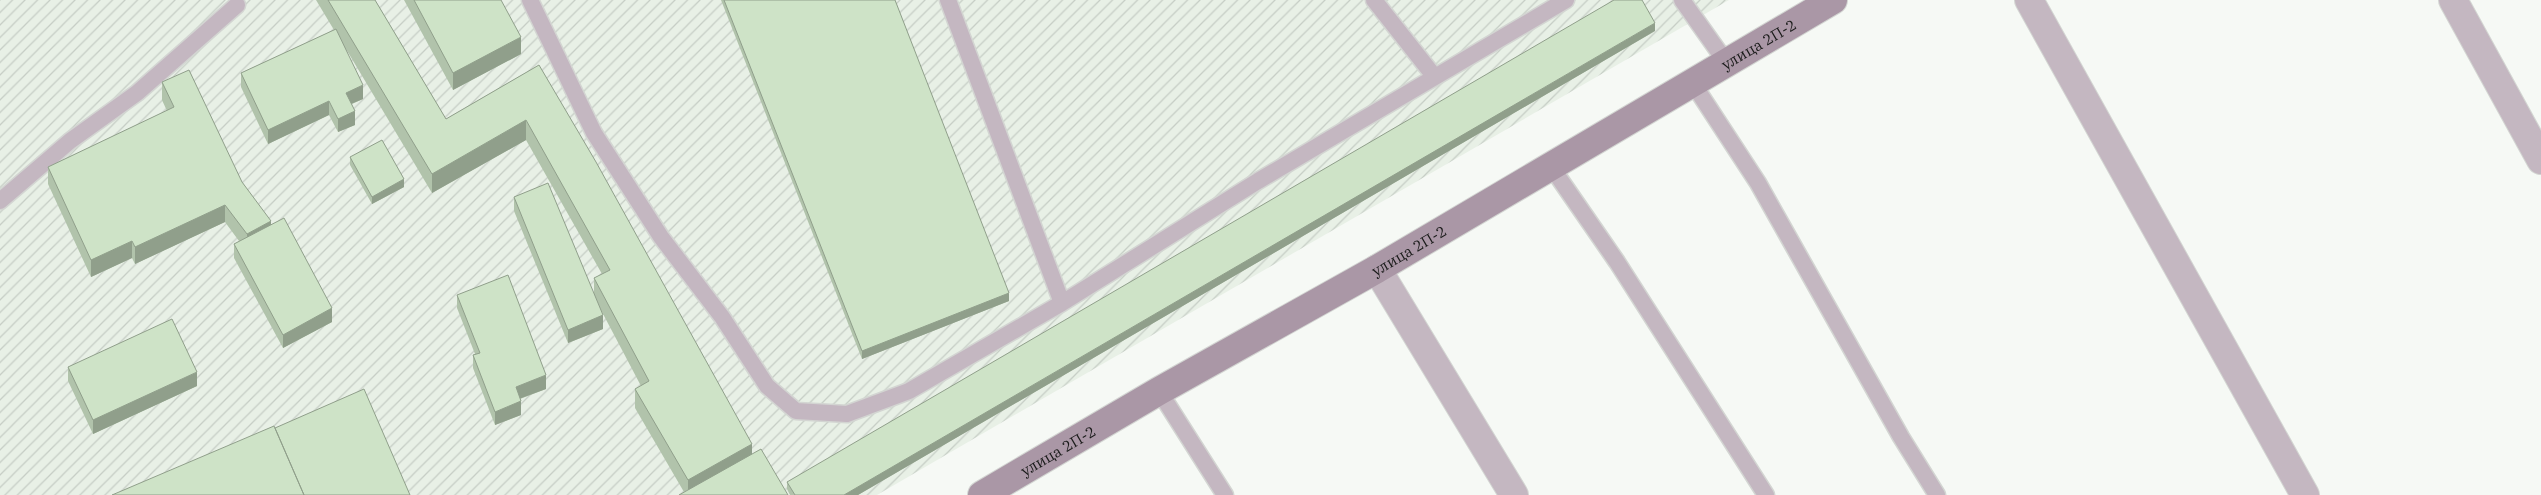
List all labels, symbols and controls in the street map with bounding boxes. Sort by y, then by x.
street label: улица 2П-2 [1718,15,1799,73]
street label: улица 2П-2 [1368,221,1450,280]
street label: улица 2П-2 [1017,421,1099,480]

